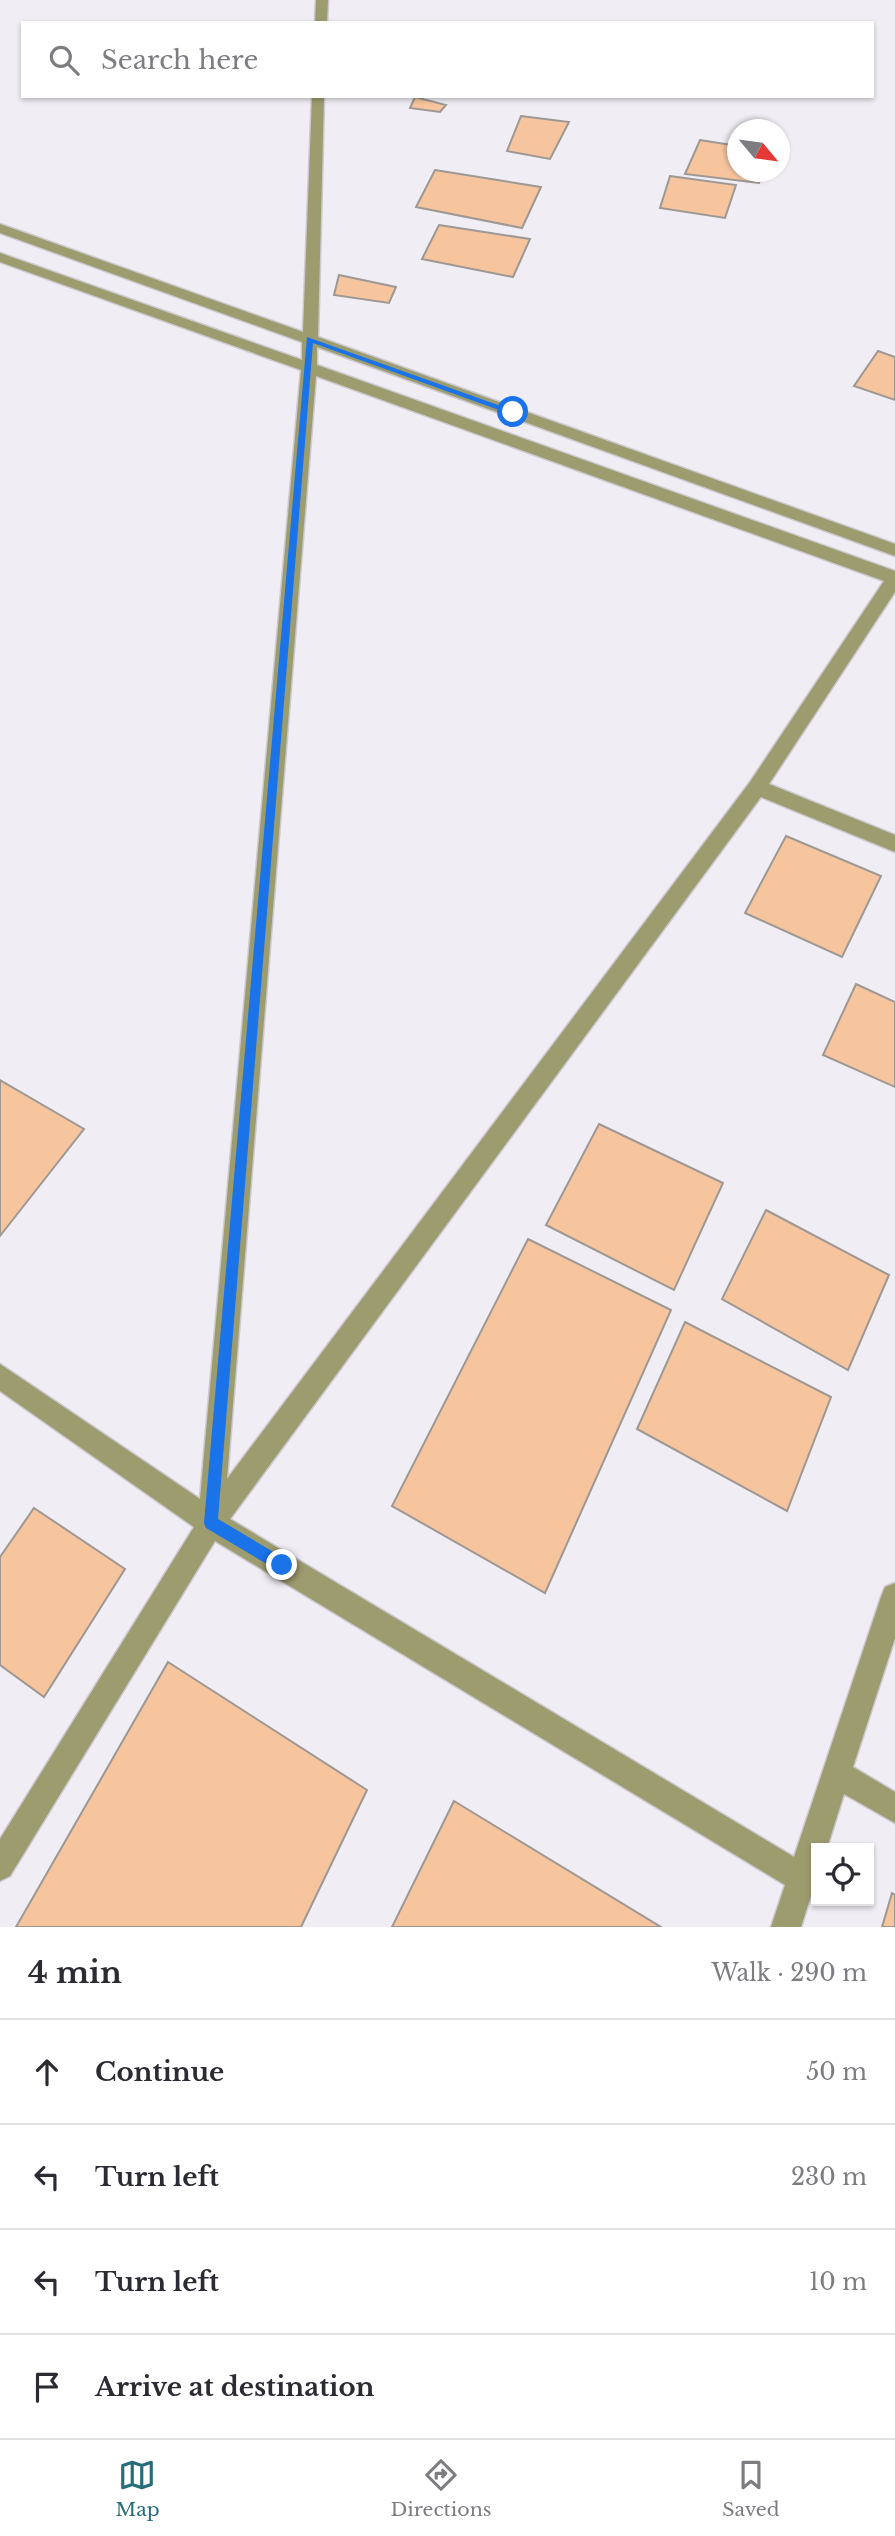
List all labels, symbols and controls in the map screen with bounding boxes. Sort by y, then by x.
search box [21,21,874,98]
icon: search [45,41,83,79]
text: Search here [101,44,258,76]
north arrow [727,119,790,182]
route start [497,396,528,427]
route end [266,1549,297,1580]
map controls [811,1843,874,1906]
button: locate [811,1843,874,1906]
text: 4 min [28,1954,122,1991]
text: Walk · 290 m [711,1959,867,1987]
icon: ahead [28,2053,66,2091]
text: Continue [95,2056,224,2088]
text: 50 m [806,2058,867,2086]
icon: left [28,2158,66,2196]
text: Turn left [95,2161,219,2193]
text: 230 m [791,2163,867,2191]
icon: left [28,2263,66,2301]
text: Turn left [95,2266,219,2298]
text: 10 m [809,2268,867,2296]
icon: arrive [28,2368,66,2406]
text: Arrive at destination [95,2371,375,2403]
tab: Map [115,2456,160,2521]
tab: Directions [390,2456,491,2521]
tab: Saved [722,2456,780,2521]

